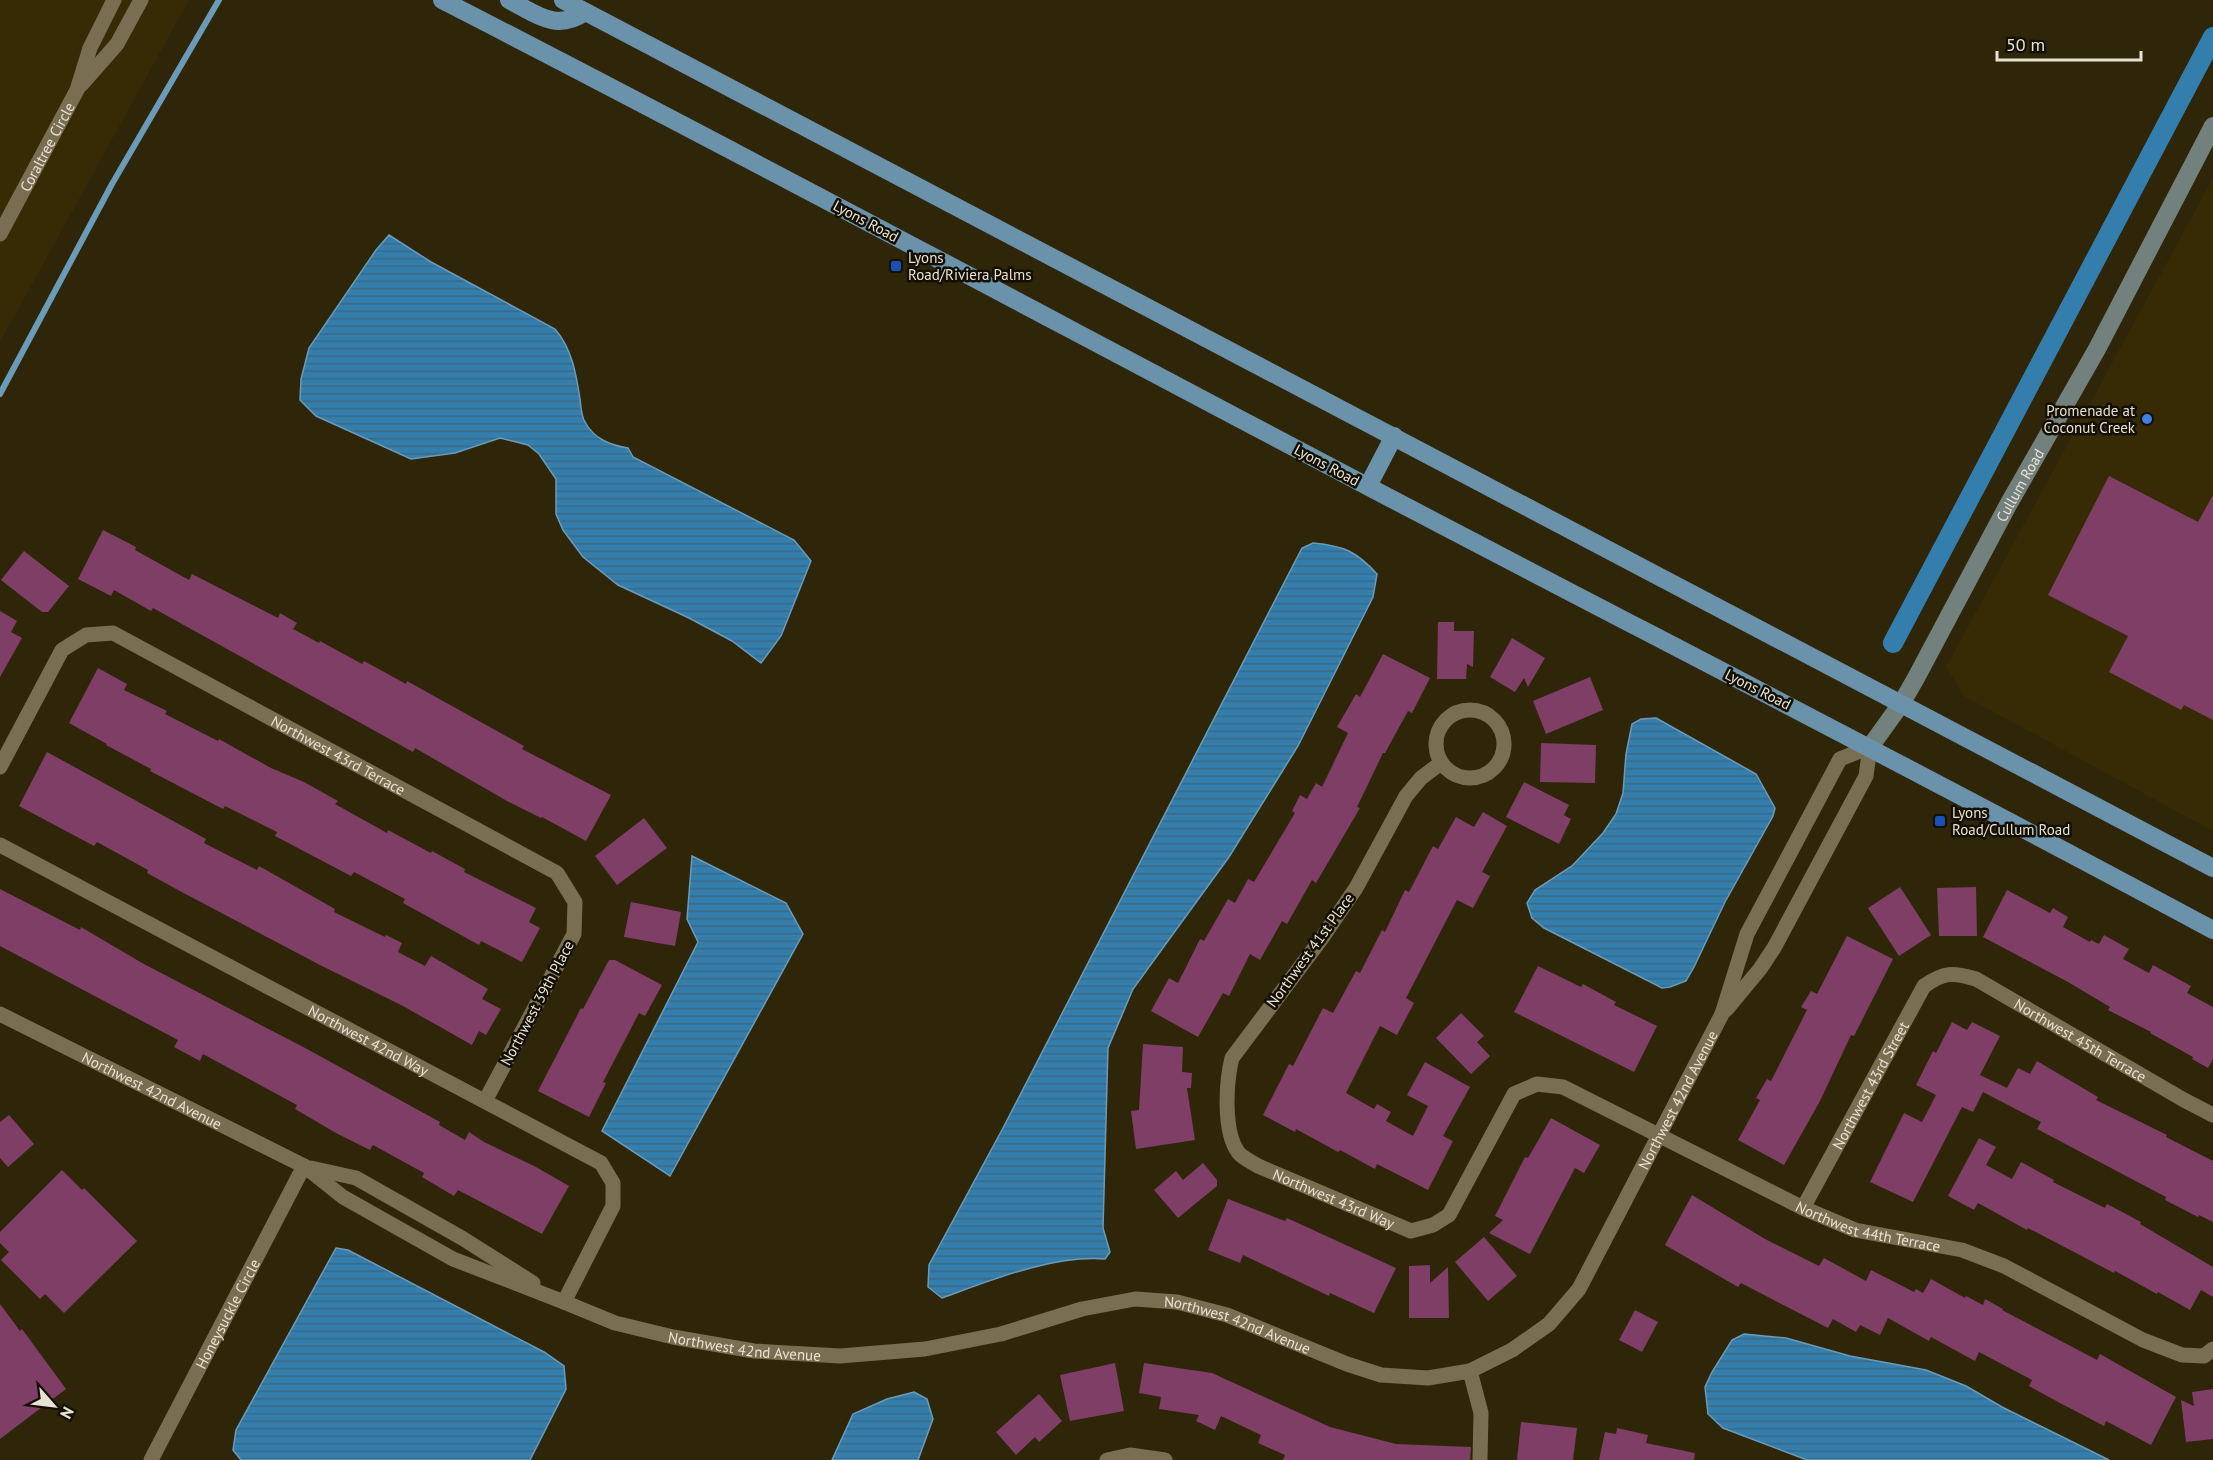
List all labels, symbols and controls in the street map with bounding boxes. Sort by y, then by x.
scale bar [1997,24,2141,62]
text: 50 m [2006,33,2045,56]
street label: Coraltree Circle [15,99,78,195]
street label: Lyons Road [830,196,902,246]
place label: Lyons Road/Riviera Palms [908,248,1032,284]
marker: Lyons Road/Riviera Palms [889,259,903,273]
place label: Promenade at Coconut Creek [2043,401,2136,437]
marker: Promenade at Coconut Creek [2140,412,2154,426]
street label: Lyons Road [1291,440,1363,490]
street label: Cullum Road [1991,445,2048,525]
street label: Lyons Road [1722,664,1794,714]
street label: Northwest 43rd Terrace [268,711,409,799]
place label: Lyons Road/Cullum Road [1952,803,2070,839]
marker: Lyons Road/Cullum Road [1933,814,1947,828]
street label: Northwest 41st Place [1262,889,1358,1011]
street label: Northwest 39th Place [496,937,578,1069]
street label: Northwest 45th Terrace [2011,994,2150,1086]
street label: Northwest 42nd Way [305,1000,432,1080]
street label: Northwest 43rd Street [1827,1018,1913,1152]
street label: Northwest 42nd Avenue [1633,1027,1721,1172]
street label: Northwest 42nd Avenue [79,1047,225,1133]
street label: Northwest 43rd Way [1270,1164,1398,1233]
street label: Northwest 44th Terrace [1793,1197,1942,1255]
street label: Honeysuckle Circle [191,1255,264,1372]
street label: Northwest 42nd Avenue [1164,1292,1314,1358]
street label: Northwest 42nd Avenue [667,1327,821,1364]
north arrow [24,1376,84,1436]
text: N [56,1404,79,1422]

